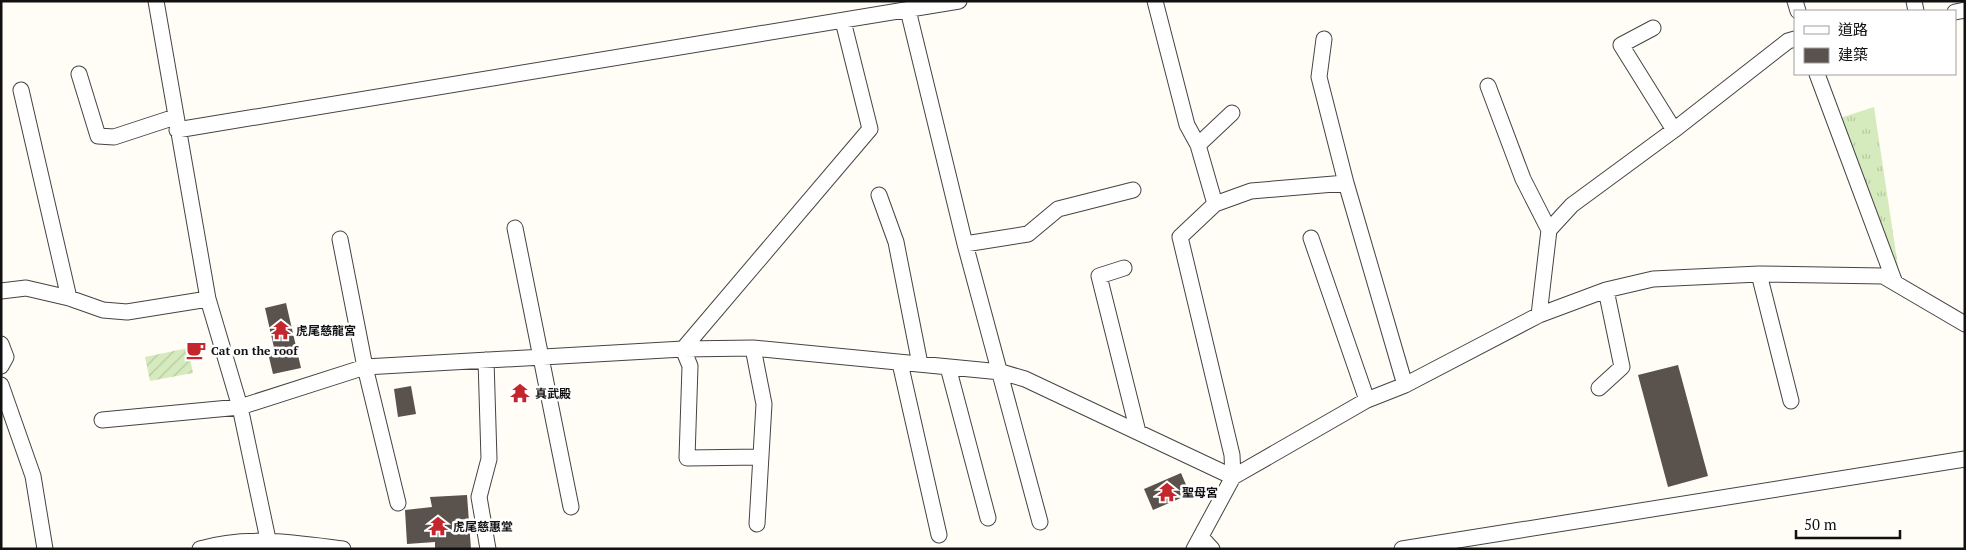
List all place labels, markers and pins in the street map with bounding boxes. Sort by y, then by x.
temple icon: 虎尾慈龍宮 [270,319,292,341]
place label: 虎尾慈龍宮 [296,323,356,338]
cafe icon: Cat on the roof [185,339,207,361]
place label: Cat on the roof [211,343,299,358]
temple icon: 真武殿 [509,382,531,404]
place label: 真武殿 [535,386,571,401]
temple icon: 聖母宮 [1156,481,1178,503]
place label: 聖母宮 [1182,485,1218,500]
temple icon: 虎尾慈惠堂 [427,515,449,537]
place label: 虎尾慈惠堂 [453,519,513,534]

